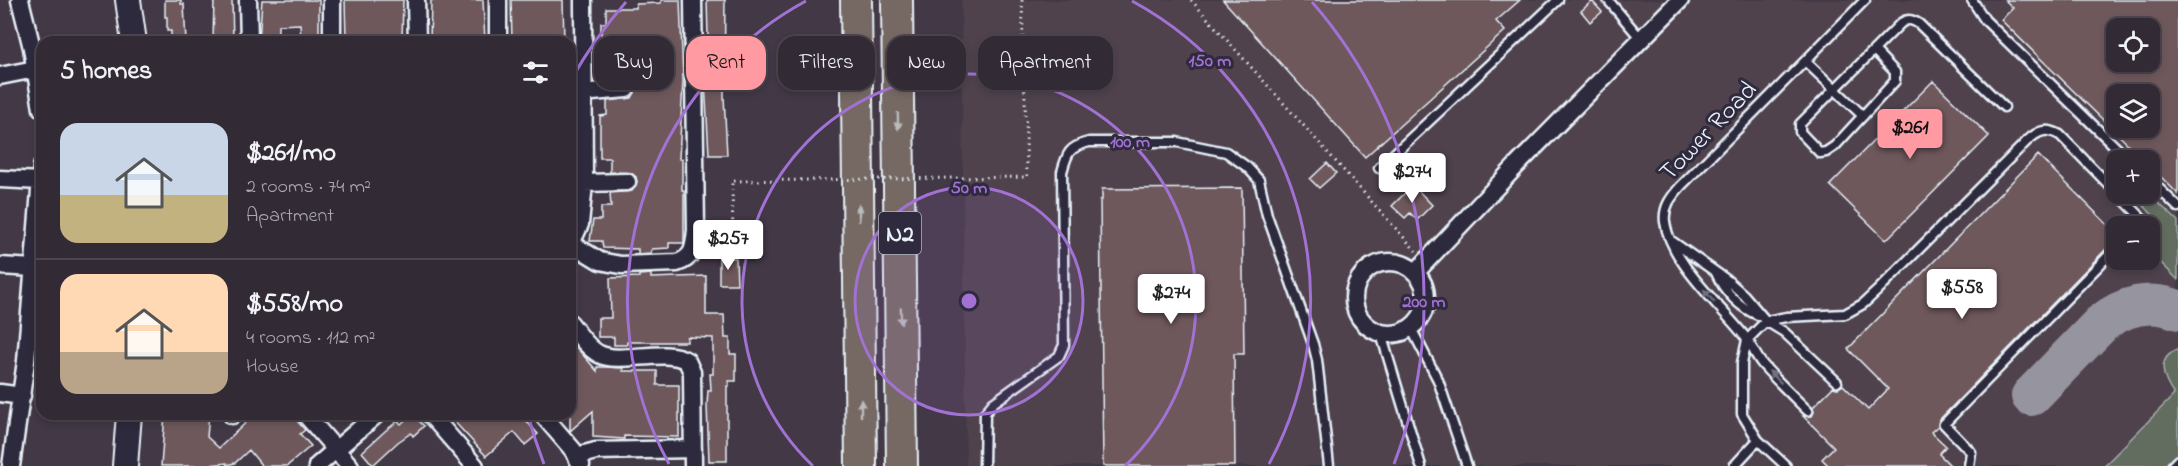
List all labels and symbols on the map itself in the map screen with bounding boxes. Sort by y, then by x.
text: 150 m [1189,49,1231,75]
street label: Tower Road [1651,73,1767,191]
pin: $261 [1874,109,1946,160]
one-way arrow [893,112,903,131]
text: 100 m [1110,130,1150,156]
pin: $274 [1376,153,1448,204]
text: 50 m [951,176,987,202]
one-way arrow [854,203,864,222]
road number: N2 [879,212,921,254]
pin: $257 [692,220,764,271]
pin: $558 [1926,269,1998,320]
pin: $274 [1135,274,1207,325]
one-way arrow [1703,288,1715,303]
text: 200 m [1402,290,1446,316]
centre of rings [959,291,979,311]
one-way arrow [896,307,906,326]
one-way arrow [1768,371,1782,385]
one-way arrow [856,398,866,417]

